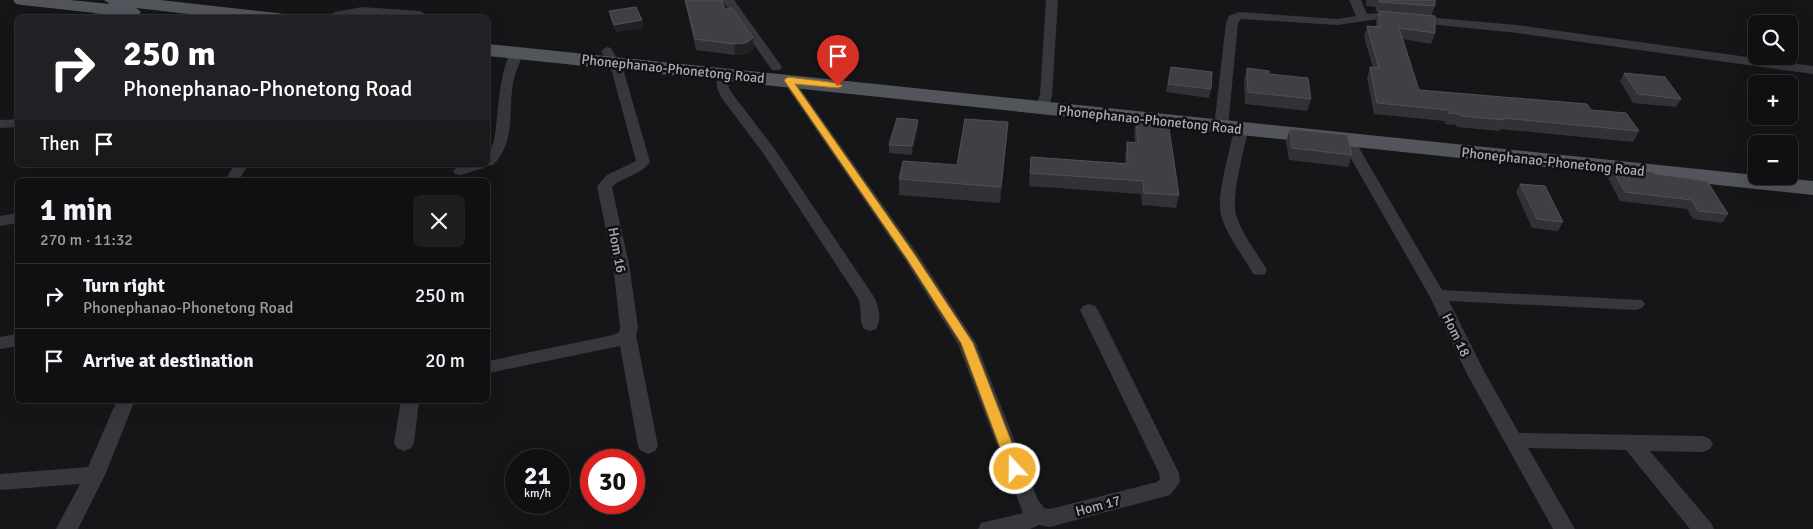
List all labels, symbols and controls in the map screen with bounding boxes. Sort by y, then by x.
map controls [1748,15,1798,185]
button: search [1748,15,1798,65]
text: 250 m [123,32,216,75]
icon: right [40,35,105,100]
pin [817,35,859,86]
icon: arrive [824,42,852,70]
street label: Phonephanao-Phonetong Road [581,51,765,87]
text: Phonephanao-Phonetong Road [123,75,412,102]
button: + [1748,75,1798,125]
street label: Phonephanao-Phonetong Road [1058,102,1242,138]
icon: arrive [90,130,118,158]
text: Then [40,132,80,156]
button: − [1748,135,1798,185]
street label: Phonephanao-Phonetong Road [1461,144,1645,180]
text: 1 min [40,192,112,229]
button: close [413,195,465,247]
street label: Hom 16 [604,226,630,274]
text: 270 m · 11:32 [40,230,133,250]
text: Turn right [83,274,165,298]
icon: right [40,282,68,310]
text: 250 m [415,284,465,308]
text: Phonephanao-Phonetong Road [83,298,293,318]
street label: Hom 18 [1438,311,1474,359]
icon: arrive [40,347,68,375]
text: Arrive at destination [83,349,254,373]
text: 20 m [425,349,465,373]
position arrow [988,442,1040,494]
speed limit sign: 30 [580,449,645,514]
text: 21 [524,460,551,491]
text: km/h [524,486,551,501]
street label: Hom 17 [1074,492,1122,520]

